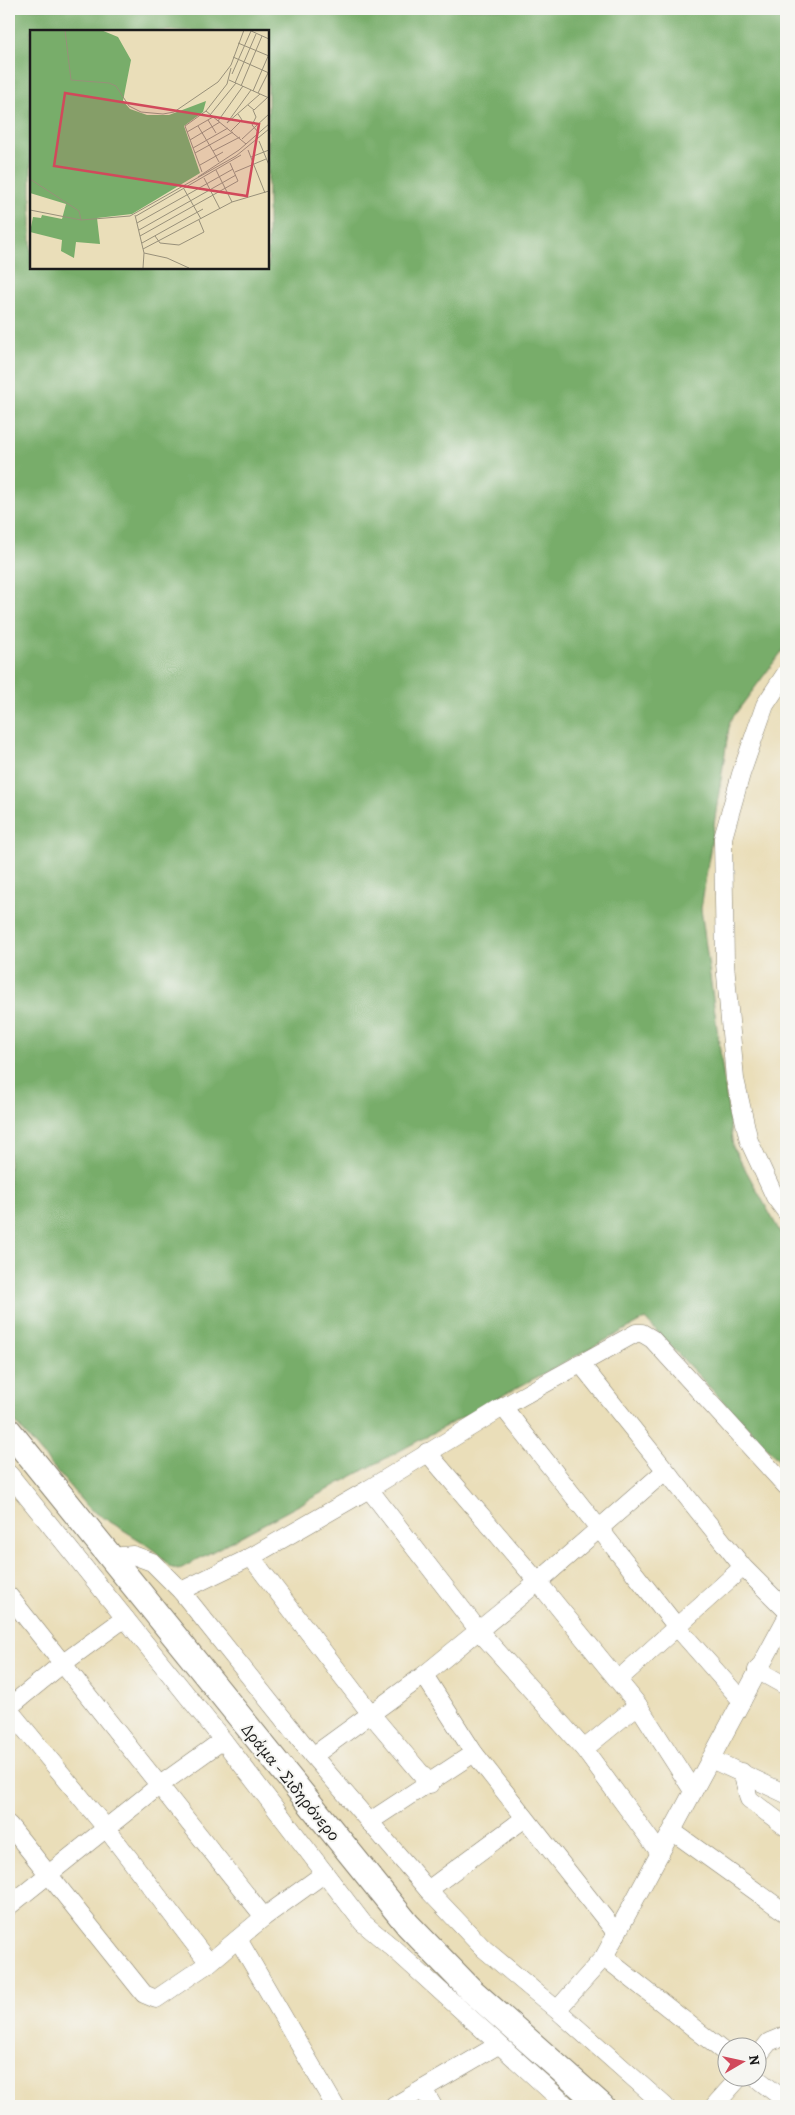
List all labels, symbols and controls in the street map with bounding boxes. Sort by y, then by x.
inset map [30,30,269,269]
street label: Δράμα - Σιδηρόνερο [236,1718,346,1846]
north arrow [718,2038,768,2088]
text: N [744,2054,765,2067]

